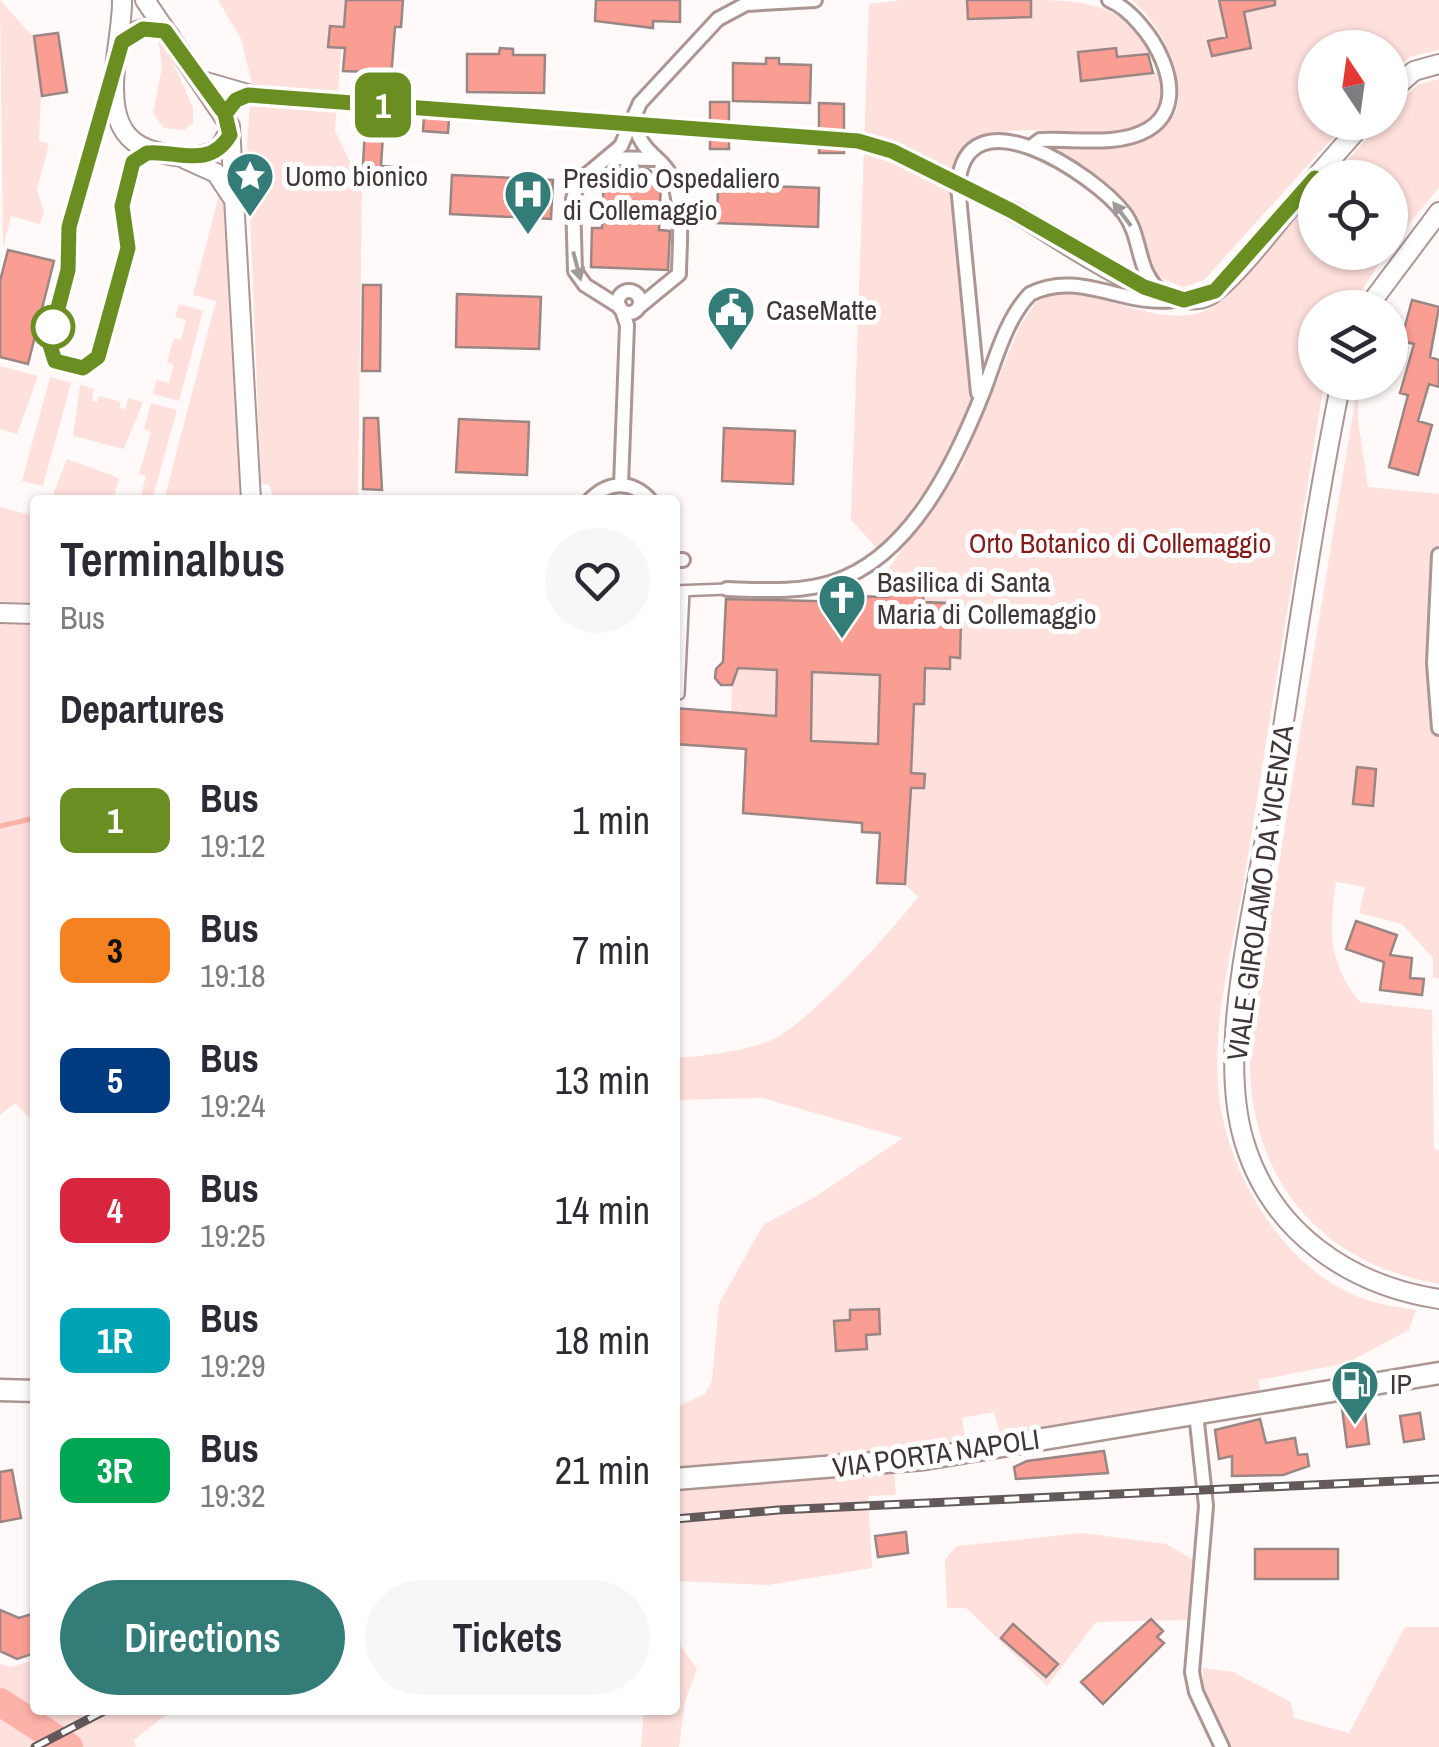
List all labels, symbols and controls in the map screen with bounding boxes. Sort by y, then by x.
north arrow [1298,30,1408,140]
map controls [1298,30,1408,400]
line badge: 1 [350,72,416,138]
text: 1 [375,82,391,129]
place icon: Uomo bionico [224,150,276,218]
place label: Uomo bionico [285,157,428,195]
place label: Presidio Ospedaliero di Collemaggio [563,159,780,229]
button: locate [1298,160,1408,270]
hospital icon: Presidio Ospedaliero di Collemaggio [502,168,554,236]
one-way arrow [1112,202,1133,228]
one-way arrow [570,250,586,281]
public building icon: CaseMatte [705,284,757,352]
button: layers [1298,290,1408,400]
place label: CaseMatte [766,291,877,329]
unlabelled marker [32,306,74,348]
park label: Orto Botanico di Collemaggio [969,524,1271,562]
text: Terminalbus [60,526,285,591]
button: heart [545,528,650,633]
place label: Basilica di Santa Maria di Collemaggio [877,563,1097,633]
church icon: Basilica di Santa Maria di Collemaggio [816,572,868,640]
text: Bus [60,596,105,639]
text: Departures [60,684,225,735]
street label: VIALE GIROLAMO DA VICENZA [1218,722,1302,1063]
text: Bus [200,773,259,824]
text: 1 min [572,795,650,846]
text: 1 [107,797,123,844]
text: 19:12 [200,824,266,867]
text: Bus [200,903,259,954]
text: 7 min [572,925,650,976]
text: 3 [107,927,123,974]
text: 19:18 [200,954,266,997]
text: Bus [200,1033,259,1084]
text: 13 min [555,1055,650,1106]
text: 5 [107,1057,123,1104]
text: 19:24 [200,1084,266,1127]
text: Bus [200,1163,259,1214]
text: 14 min [555,1185,650,1236]
text: 4 [107,1187,123,1234]
text: 19:25 [200,1214,266,1257]
text: Bus [200,1293,259,1344]
text: 18 min [555,1315,650,1366]
text: 1R [97,1317,133,1364]
text: 19:29 [200,1344,266,1387]
fuel station icon: IP [1329,1358,1381,1426]
place label: IP [1390,1365,1412,1403]
street label: VIA PORTA NAPOLI [830,1420,1042,1486]
text: Bus [200,1423,259,1474]
text: 21 min [555,1445,650,1496]
text: 3R [97,1447,133,1494]
text: 19:32 [200,1474,266,1517]
button: Directions [60,1580,345,1695]
button: Tickets [365,1580,650,1695]

